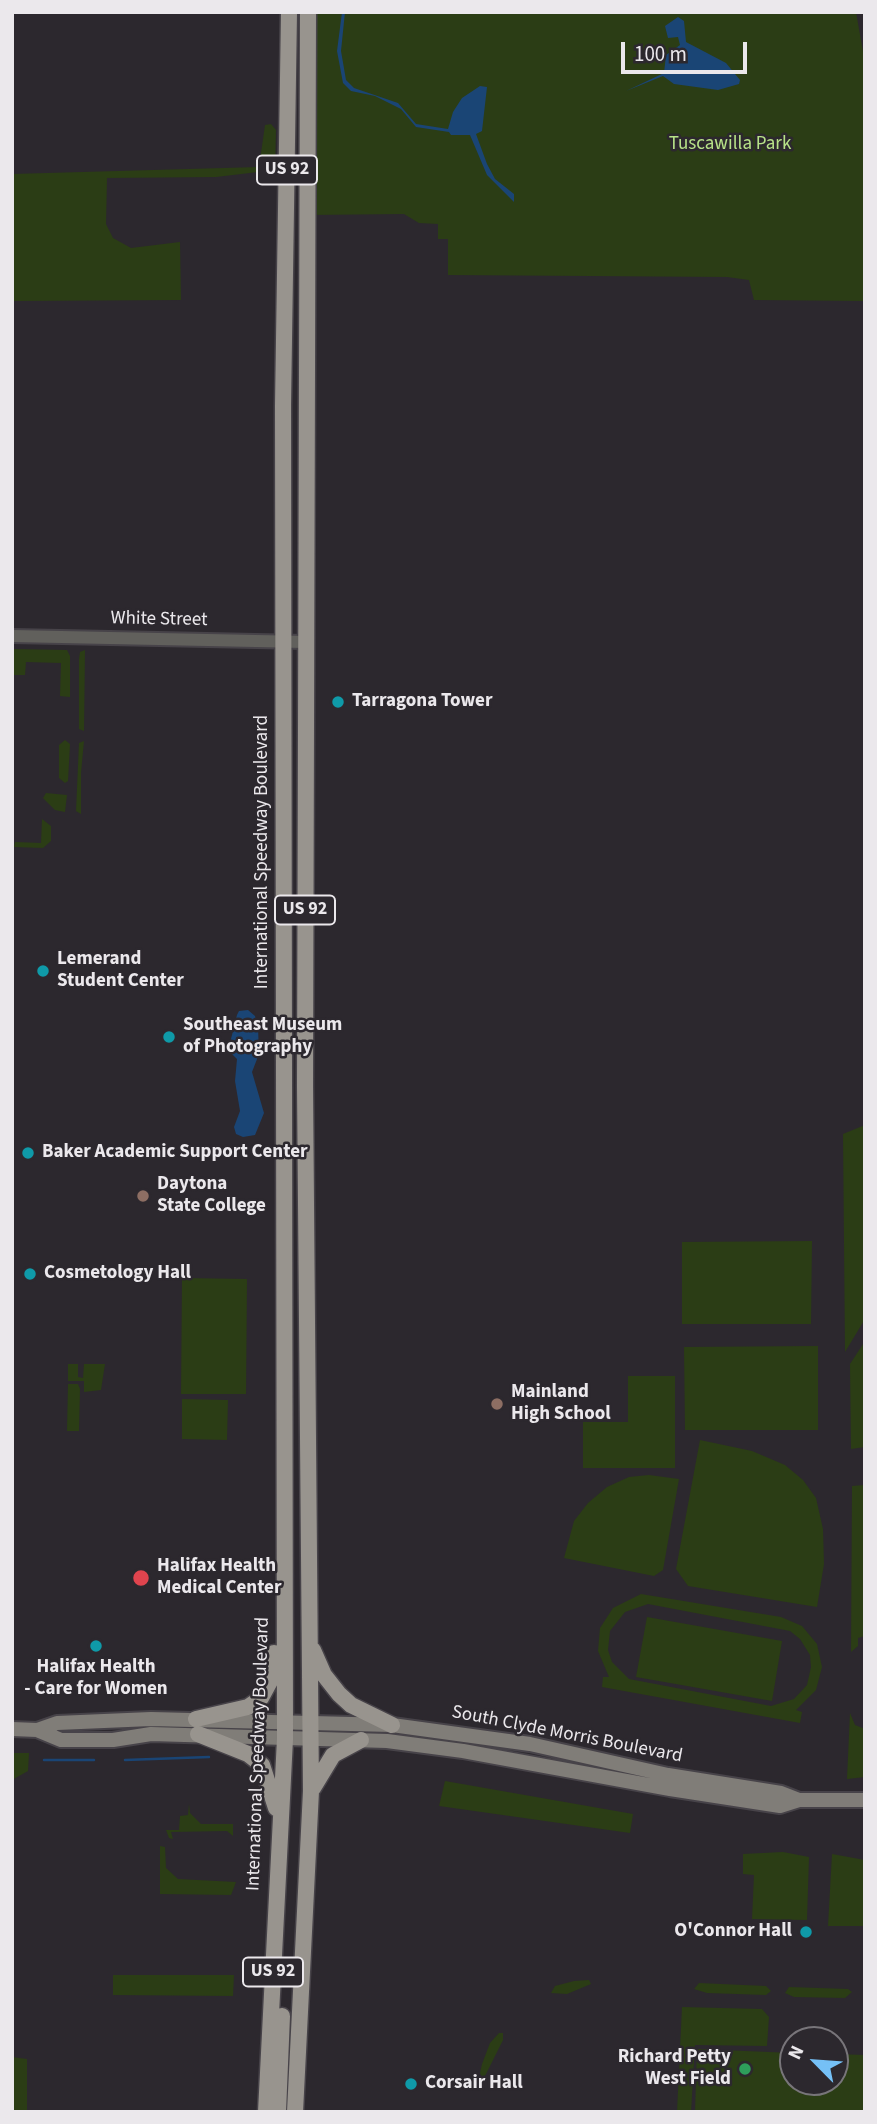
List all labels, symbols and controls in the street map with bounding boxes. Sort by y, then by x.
scale bar [625,28,751,72]
text: 100 m [634,39,687,69]
park label: Tuscawilla Park [669,134,791,156]
road number: US 92 [257,155,317,184]
street label: White Street [110,608,208,632]
place label: Tarragona Tower [352,691,492,713]
marker: Tarragona Tower [330,694,346,710]
street label: International Speedway Boulevard [252,715,274,989]
road number: US 92 [275,896,335,925]
place label: Lemerand Student Center [57,949,184,993]
marker: Lemerand Student Center [35,963,51,979]
place label: Southeast Museum of Photography [183,1015,342,1059]
marker: Southeast Museum of Photography [161,1029,177,1045]
place label: Baker Academic Support Center [42,1142,308,1164]
marker: Baker Academic Support Center [20,1145,36,1161]
place label: Daytona State College [157,1174,266,1218]
marker: Daytona State College [135,1188,151,1204]
place label: Cosmetology Hall [44,1263,191,1285]
marker: Cosmetology Hall [22,1266,38,1282]
place label: Mainland High School [511,1382,611,1426]
marker: Mainland High School [489,1396,505,1412]
place label: Halifax Health Medical Center [157,1556,282,1600]
marker: Halifax Health Medical Center [131,1568,151,1588]
street label: International Speedway Boulevard [243,1617,275,1891]
marker: Halifax Health - Care for Women [88,1638,104,1654]
place label: Halifax Health - Care for Women [24,1657,168,1701]
street label: South Clyde Morris Boulevard [450,1701,684,1769]
place label: O'Connor Hall [674,1921,792,1943]
marker: O'Connor Hall [798,1924,814,1940]
road number: US 92 [243,1958,303,1986]
north arrow [779,2026,849,2096]
text: N [781,2041,811,2064]
place label: Richard Petty West Field [618,2047,731,2091]
marker: Richard Petty West Field [737,2061,753,2077]
place label: Corsair Hall [425,2073,523,2095]
marker: Corsair Hall [403,2076,419,2092]

